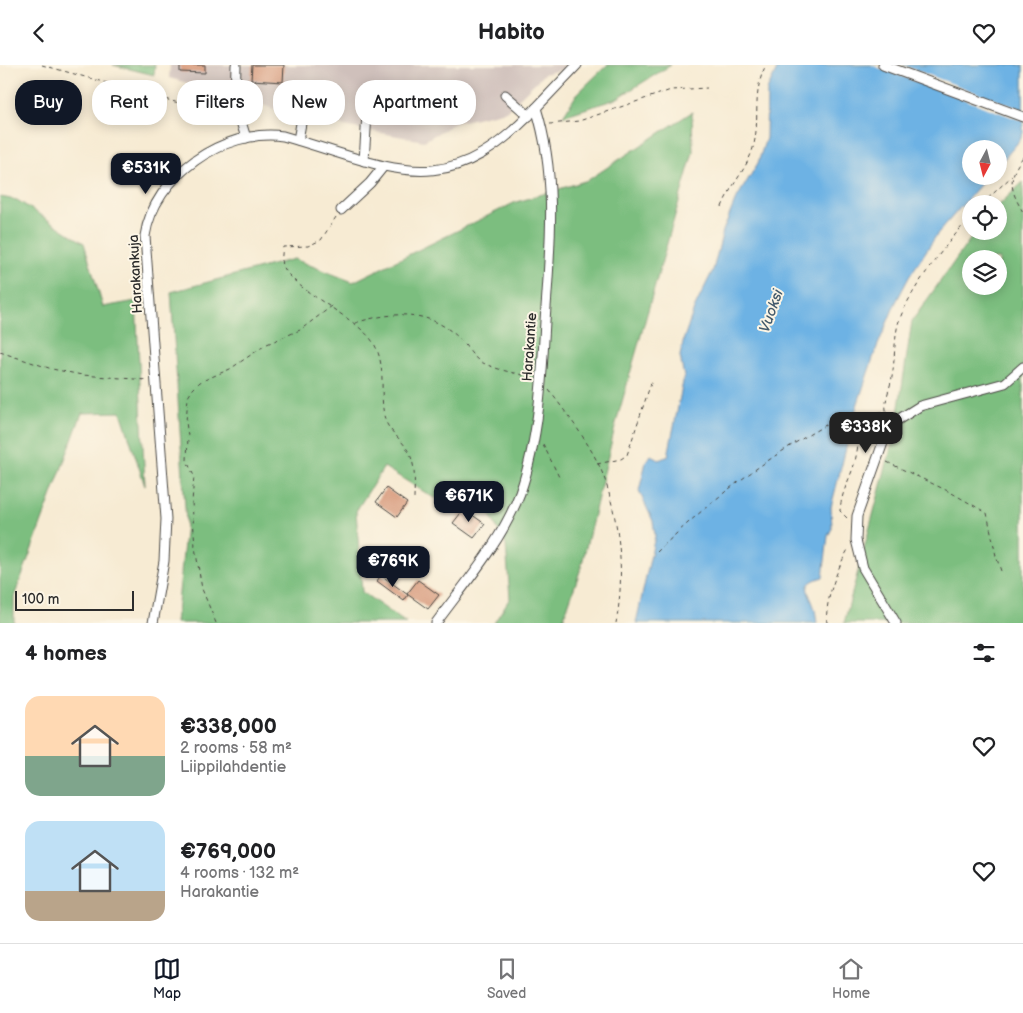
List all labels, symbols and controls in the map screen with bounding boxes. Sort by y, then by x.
icon: back [25,19,53,47]
text: Habito [478,19,545,46]
icon: heart [970,19,998,47]
chip: Buy [15,80,82,125]
chip: Rent [92,80,167,125]
chip: Filters [177,80,263,125]
chip: New [273,80,345,125]
chip: Apartment [355,80,476,125]
north arrow [962,140,1008,185]
map controls [962,140,1007,295]
pin: €531K [111,153,181,195]
text: €531K [122,159,170,178]
button: locate [962,195,1007,240]
street label: Harakankuja [125,234,146,314]
button: layers [962,250,1007,295]
water label: Vuoksi [755,287,788,335]
street label: Harakantie [519,312,540,382]
pin: €338K [831,411,901,454]
text: €338K [840,418,892,437]
pin: €671K [434,481,504,523]
text: €671K [445,487,493,506]
pin: €769K [358,545,428,588]
text: €769K [368,552,418,571]
scale bar [15,588,134,611]
text: 100 m [22,591,59,608]
icon: filters [970,639,998,667]
text: 4 homes [25,641,107,666]
text: €338,000 [180,714,277,739]
icon: home [65,716,125,776]
icon: heart [970,732,998,760]
text: 2 rooms · 58 m² [180,739,292,758]
text: Liippilahdentie [180,758,286,777]
text: €769,000 [180,839,276,864]
icon: home [65,841,125,901]
icon: heart [970,857,998,885]
text: 4 rooms · 132 m² [180,864,299,883]
text: Harakantie [180,883,259,902]
tab: Map [153,955,181,1002]
tab: Saved [487,955,526,1002]
tab: Home [832,955,870,1002]

